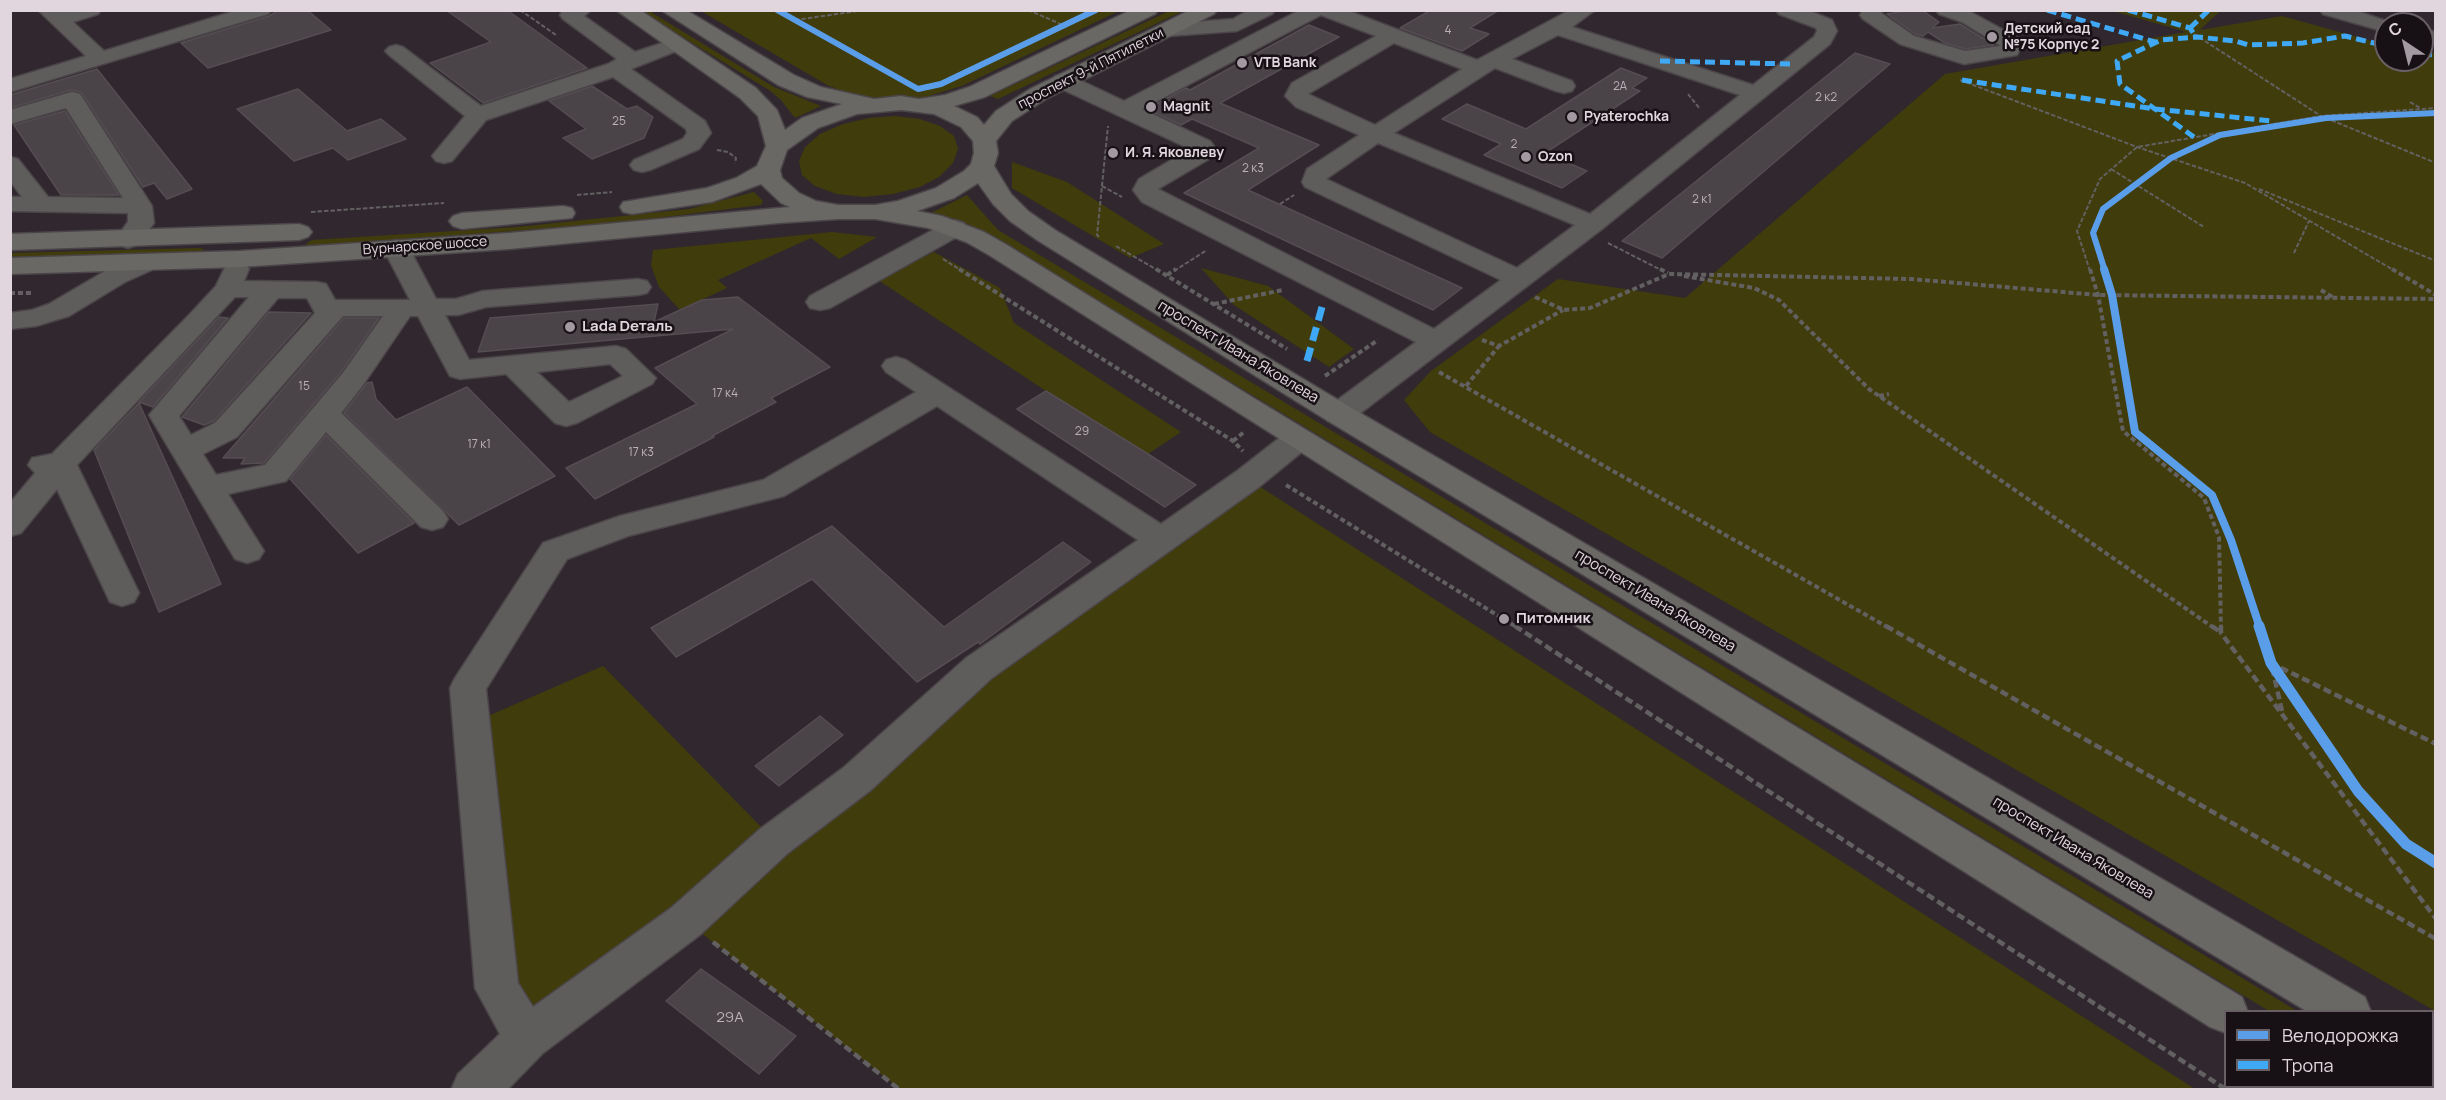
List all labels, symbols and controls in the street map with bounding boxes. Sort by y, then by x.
north arrow [2374,12,2434,72]
text: С [2384,16,2406,41]
place label: Детский сад №75 Корпус 2 [2004,21,2099,54]
house number: 4 [1444,24,1452,38]
street label: проспект 9-й Пятилетки [1015,25,1167,113]
marker: Детский сад №75 Корпус 2 [1985,30,1999,44]
place label: VTB Bank [1254,55,1316,71]
marker: VTB Bank [1235,56,1249,70]
house number: 2А [1613,80,1627,94]
house number: 2 к2 [1815,91,1837,105]
place label: Magnit [1163,99,1210,115]
marker: Magnit [1144,100,1158,114]
place label: Pyaterochka [1584,109,1669,125]
marker: Pyaterochka [1565,110,1579,124]
house number: 25 [612,115,626,129]
house number: 2 [1511,138,1517,152]
place label: И. Я. Яковлеву [1125,145,1224,161]
marker: И. Я. Яковлеву [1106,146,1120,160]
place label: Ozon [1538,149,1573,165]
marker: Ozon [1519,150,1533,164]
house number: 2 к3 [1242,162,1264,176]
house number: 2 к1 [1692,193,1712,207]
street label: Вурнарское шоссе [362,233,488,259]
street label: проспект Ивана Яковлева [1154,297,1322,407]
place label: Lada Dеталь [582,318,673,336]
marker: Lada Dеталь [563,320,577,334]
house number: 15 [298,380,310,394]
house number: 17 к4 [712,387,738,401]
house number: 29 [1075,425,1089,439]
house number: 17 к1 [467,438,491,452]
house number: 17 к3 [628,446,654,460]
street label: проспект Ивана Яковлева [1571,546,1739,656]
place label: Питомник [1516,610,1590,628]
marker: Питомник [1497,612,1511,626]
street label: проспект Ивана Яковлева [1989,793,2157,903]
house number: 29А [716,1009,744,1027]
legend [2224,1010,2434,1088]
text: Велодорожка [2282,1023,2399,1047]
text: Тропа [2282,1053,2333,1077]

